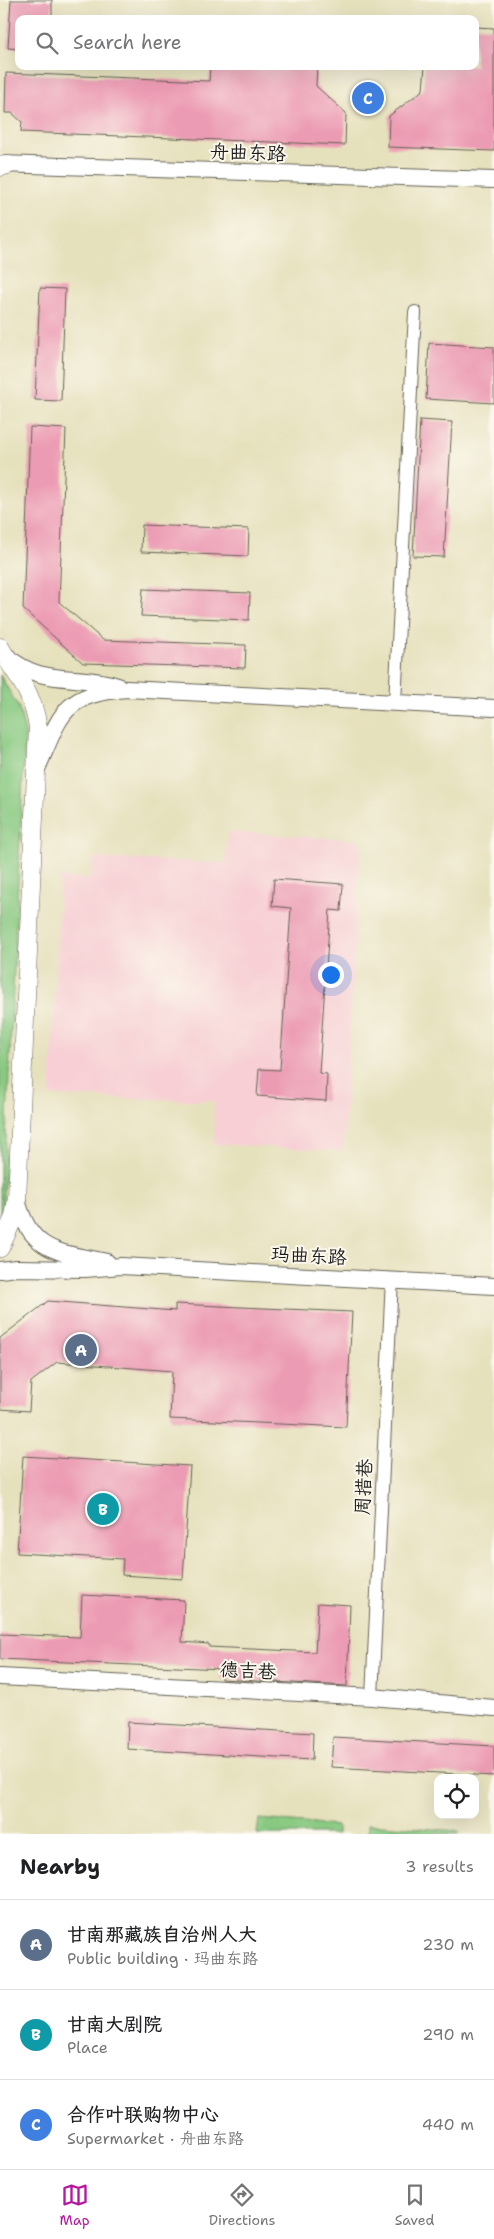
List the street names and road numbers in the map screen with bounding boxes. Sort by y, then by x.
street label: 舟曲东路 [210,139,286,166]
street label: 玛曲东路 [270,1241,348,1270]
street label: 周措巷 [350,1458,377,1516]
street label: 德吉巷 [219,1657,277,1684]

